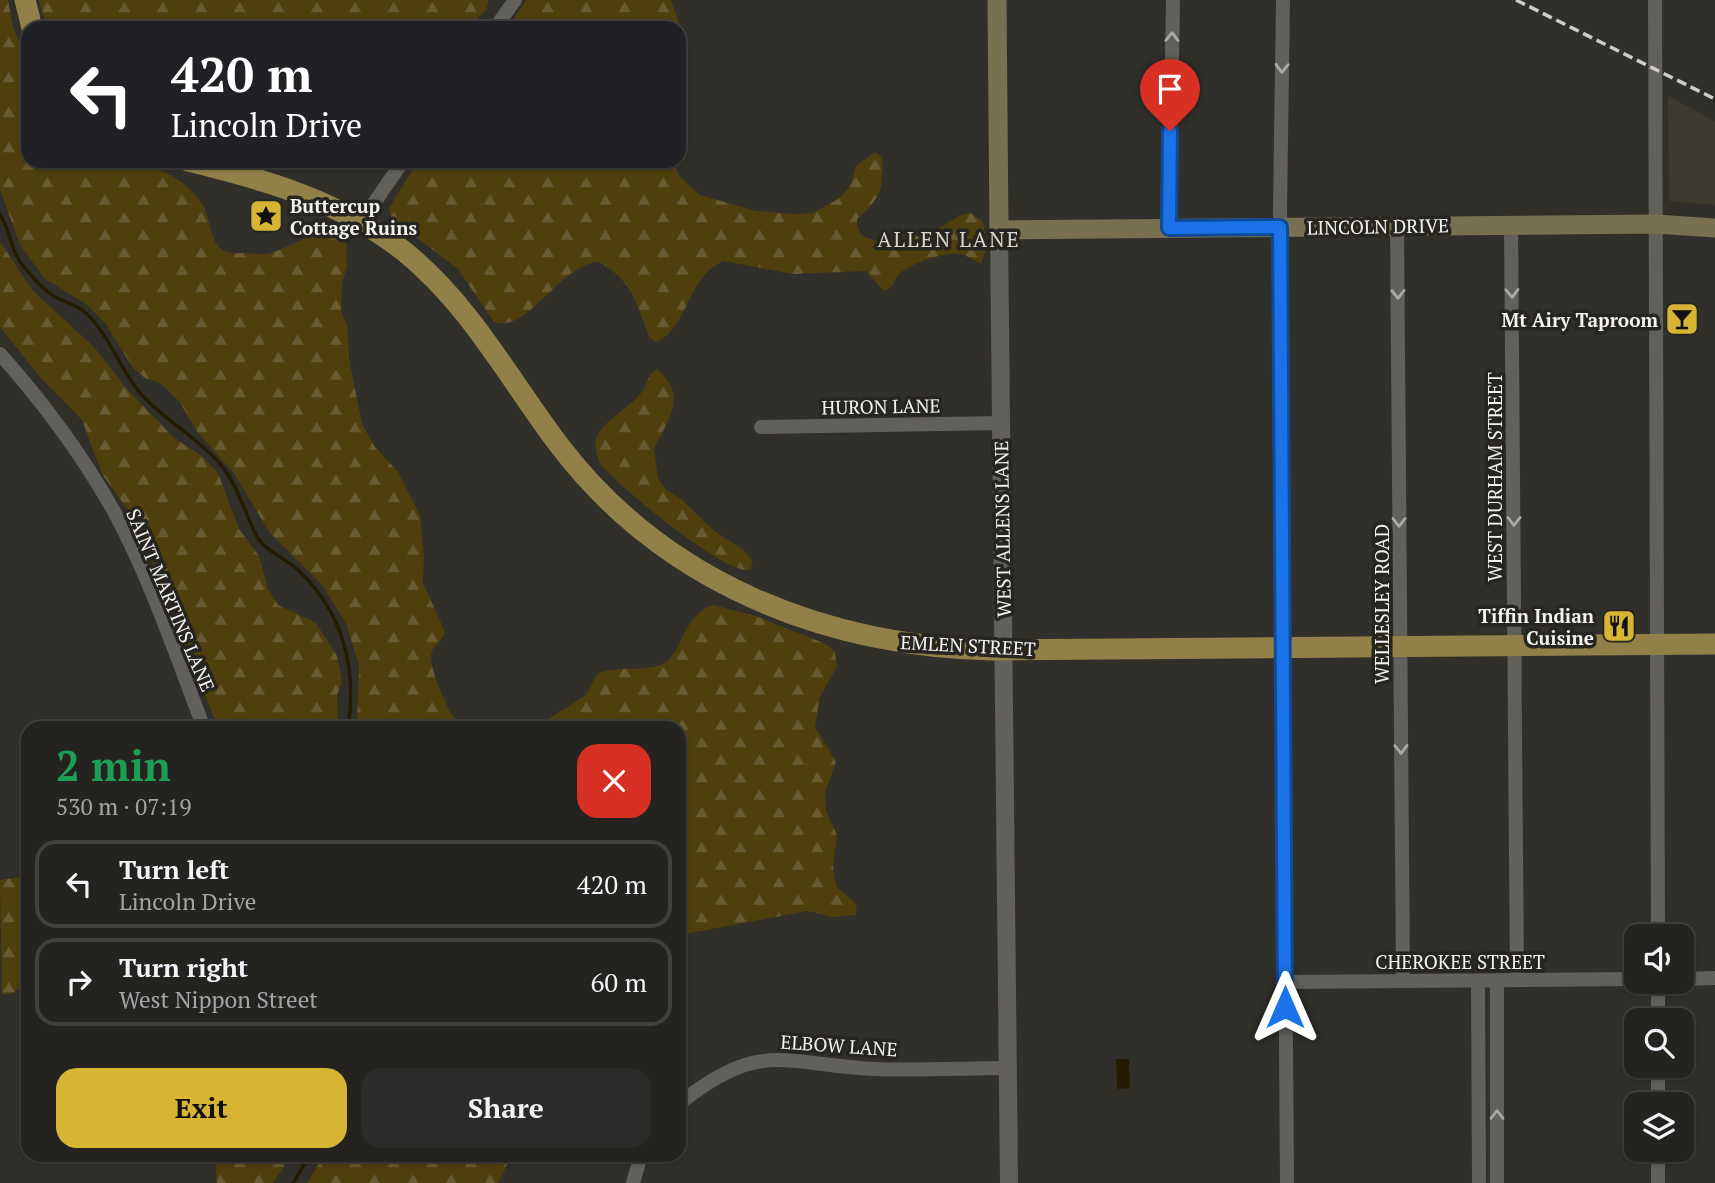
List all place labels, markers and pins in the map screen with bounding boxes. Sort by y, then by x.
pin [1140,59,1200,131]
place label: Buttercup Cottage Ruins [290,193,417,240]
place icon: Buttercup Cottage Ruins [247,197,285,235]
bar icon: Mt Airy Taproom [1663,300,1701,338]
place label: Mt Airy Taproom [1502,307,1658,332]
place label: Tiffin Indian Cuisine [1478,603,1595,650]
restaurant icon: Tiffin Indian Cuisine [1600,607,1638,645]

